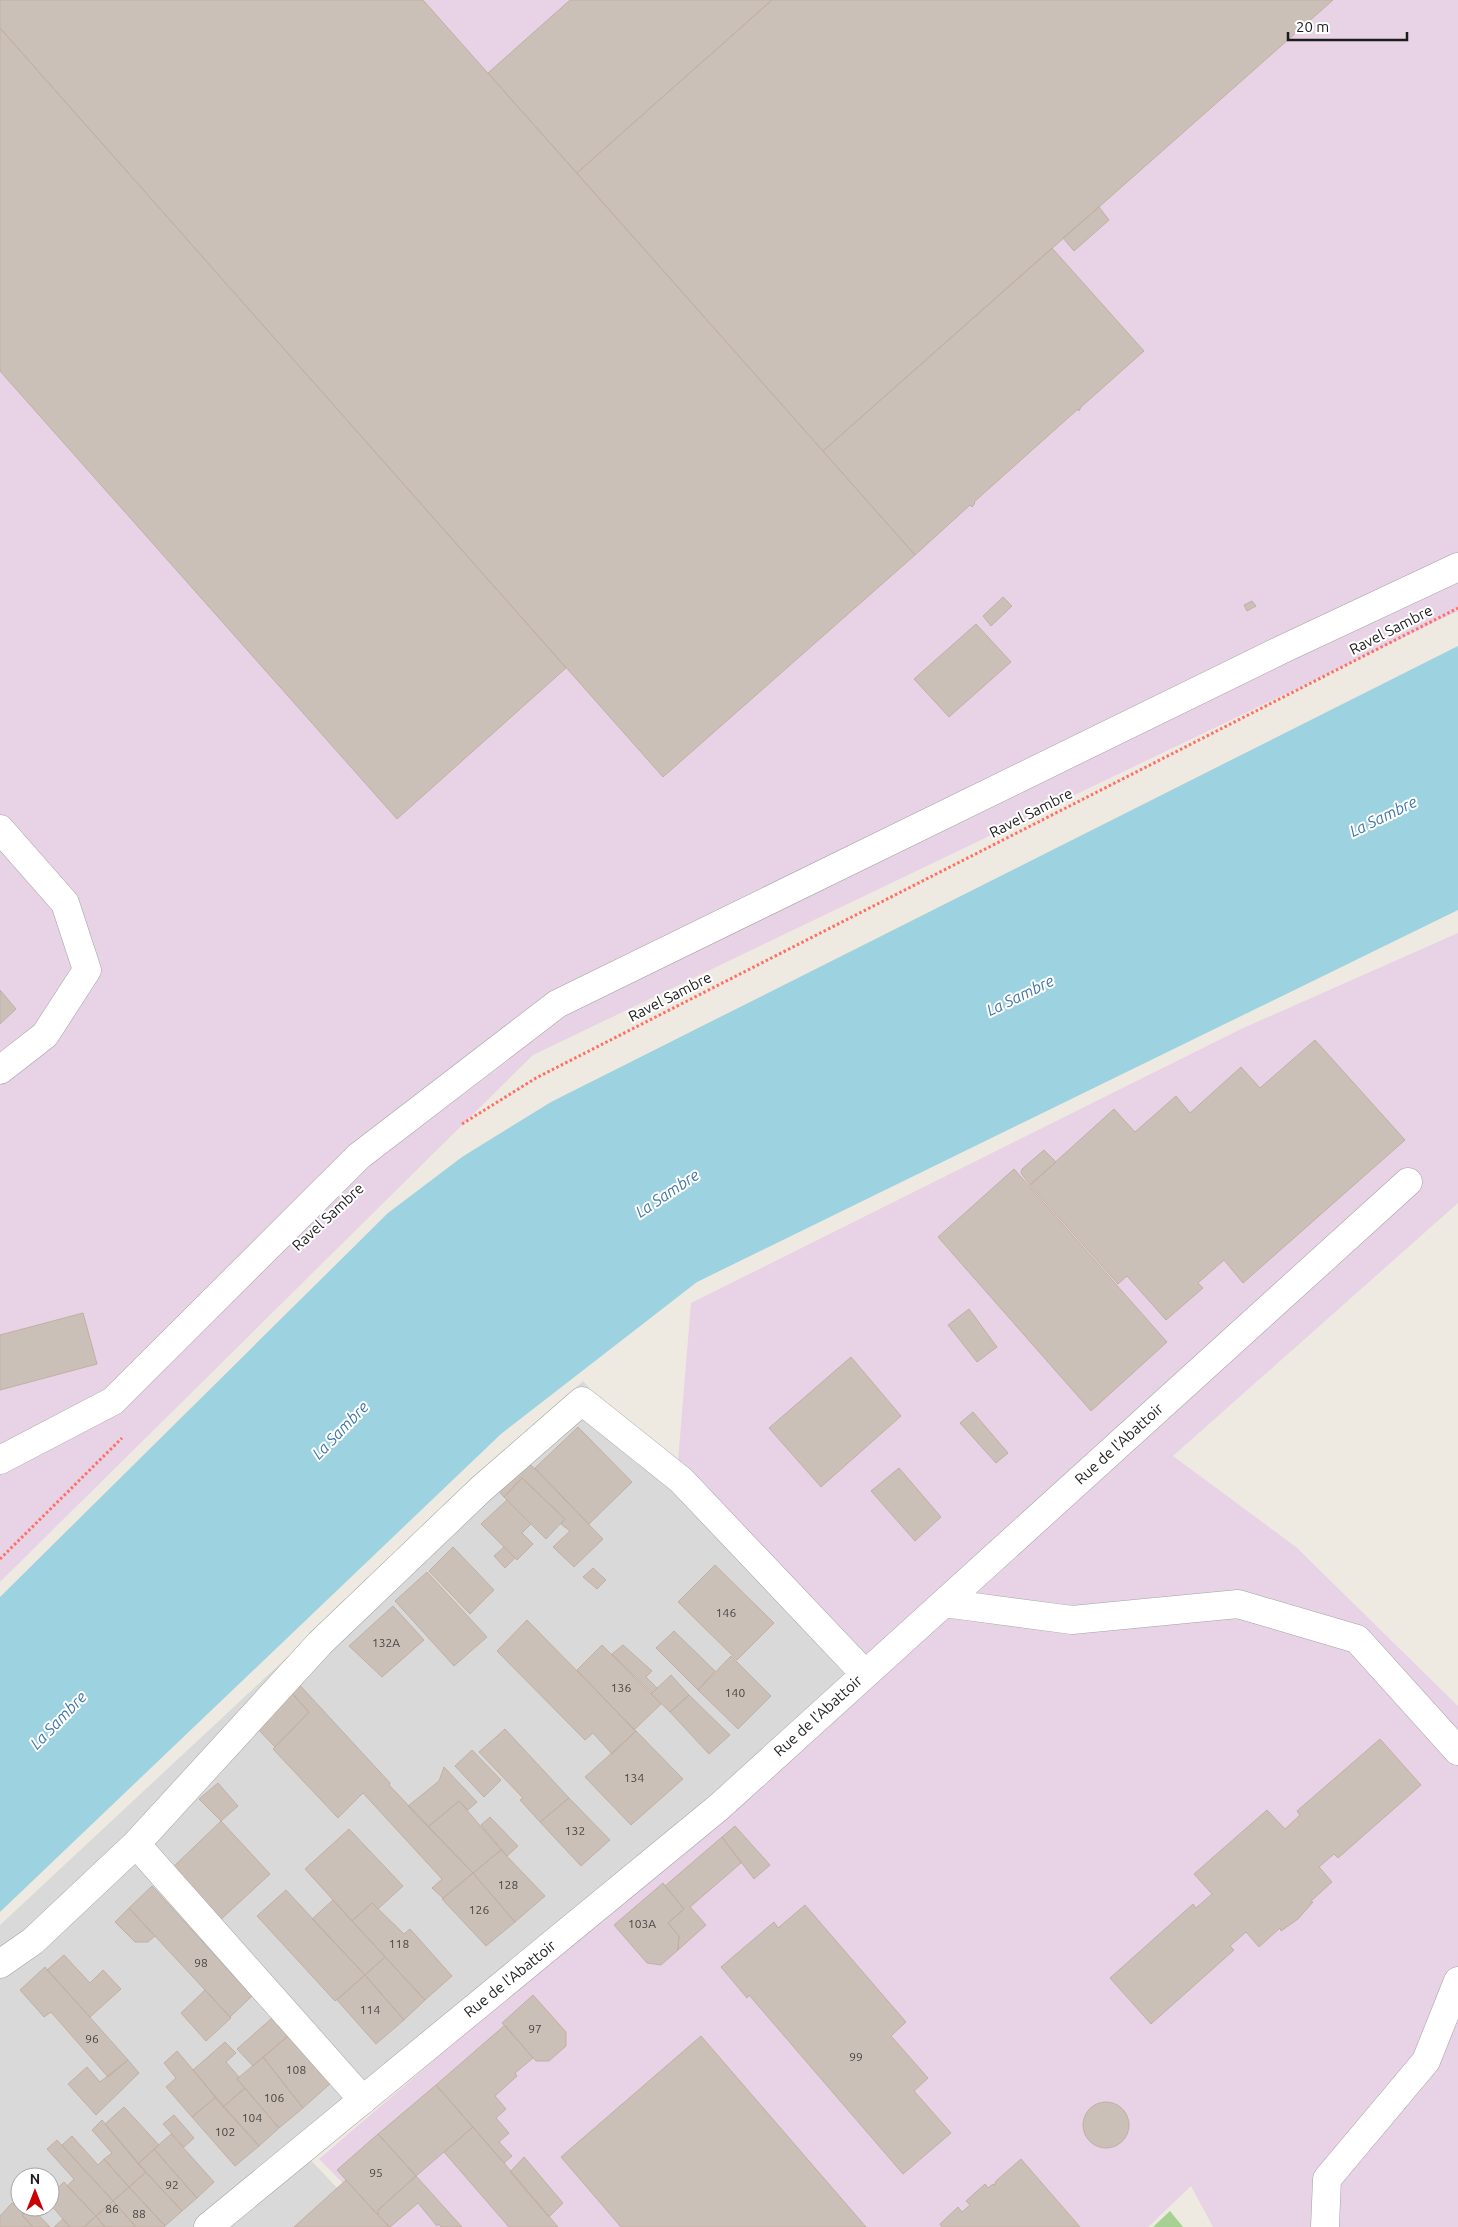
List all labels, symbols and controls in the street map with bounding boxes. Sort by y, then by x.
scale bar [1288,10,1407,42]
text: 20 m [1296,18,1329,35]
street label: Ravel Sambre [1346,601,1435,658]
street label: Ravel Sambre [986,784,1075,841]
water label: La Sambre [1346,792,1420,840]
street label: Ravel Sambre [625,968,714,1025]
water label: La Sambre [983,971,1057,1019]
water label: La Sambre [632,1165,702,1221]
street label: Ravel Sambre [289,1179,367,1254]
water label: La Sambre [308,1398,372,1462]
street label: Rue de l'Abattoir [1071,1399,1166,1488]
house number: 146 [716,1606,736,1619]
house number: 132A [372,1636,400,1649]
street label: Rue de l'Abattoir [770,1671,865,1760]
house number: 136 [611,1681,631,1694]
house number: 140 [725,1686,745,1699]
water label: La Sambre [26,1688,90,1752]
house number: 134 [624,1771,644,1784]
house number: 132 [565,1824,585,1837]
house number: 128 [498,1878,518,1891]
house number: 126 [469,1903,489,1916]
house number: 103A [628,1917,656,1930]
street label: Rue de l'Abattoir [461,1936,559,2021]
house number: 118 [389,1937,409,1950]
house number: 98 [194,1956,208,1969]
house number: 114 [360,2003,380,2016]
house number: 97 [528,2022,542,2035]
house number: 96 [85,2032,99,2045]
house number: 99 [849,2050,863,2063]
house number: 108 [286,2063,306,2076]
house number: 106 [264,2091,284,2104]
house number: 104 [242,2111,262,2124]
house number: 102 [215,2125,235,2138]
house number: 95 [369,2166,383,2179]
north arrow [10,2167,60,2217]
text: N [30,2171,40,2187]
house number: 92 [165,2178,179,2191]
house number: 86 [105,2202,119,2215]
house number: 88 [132,2207,146,2220]

